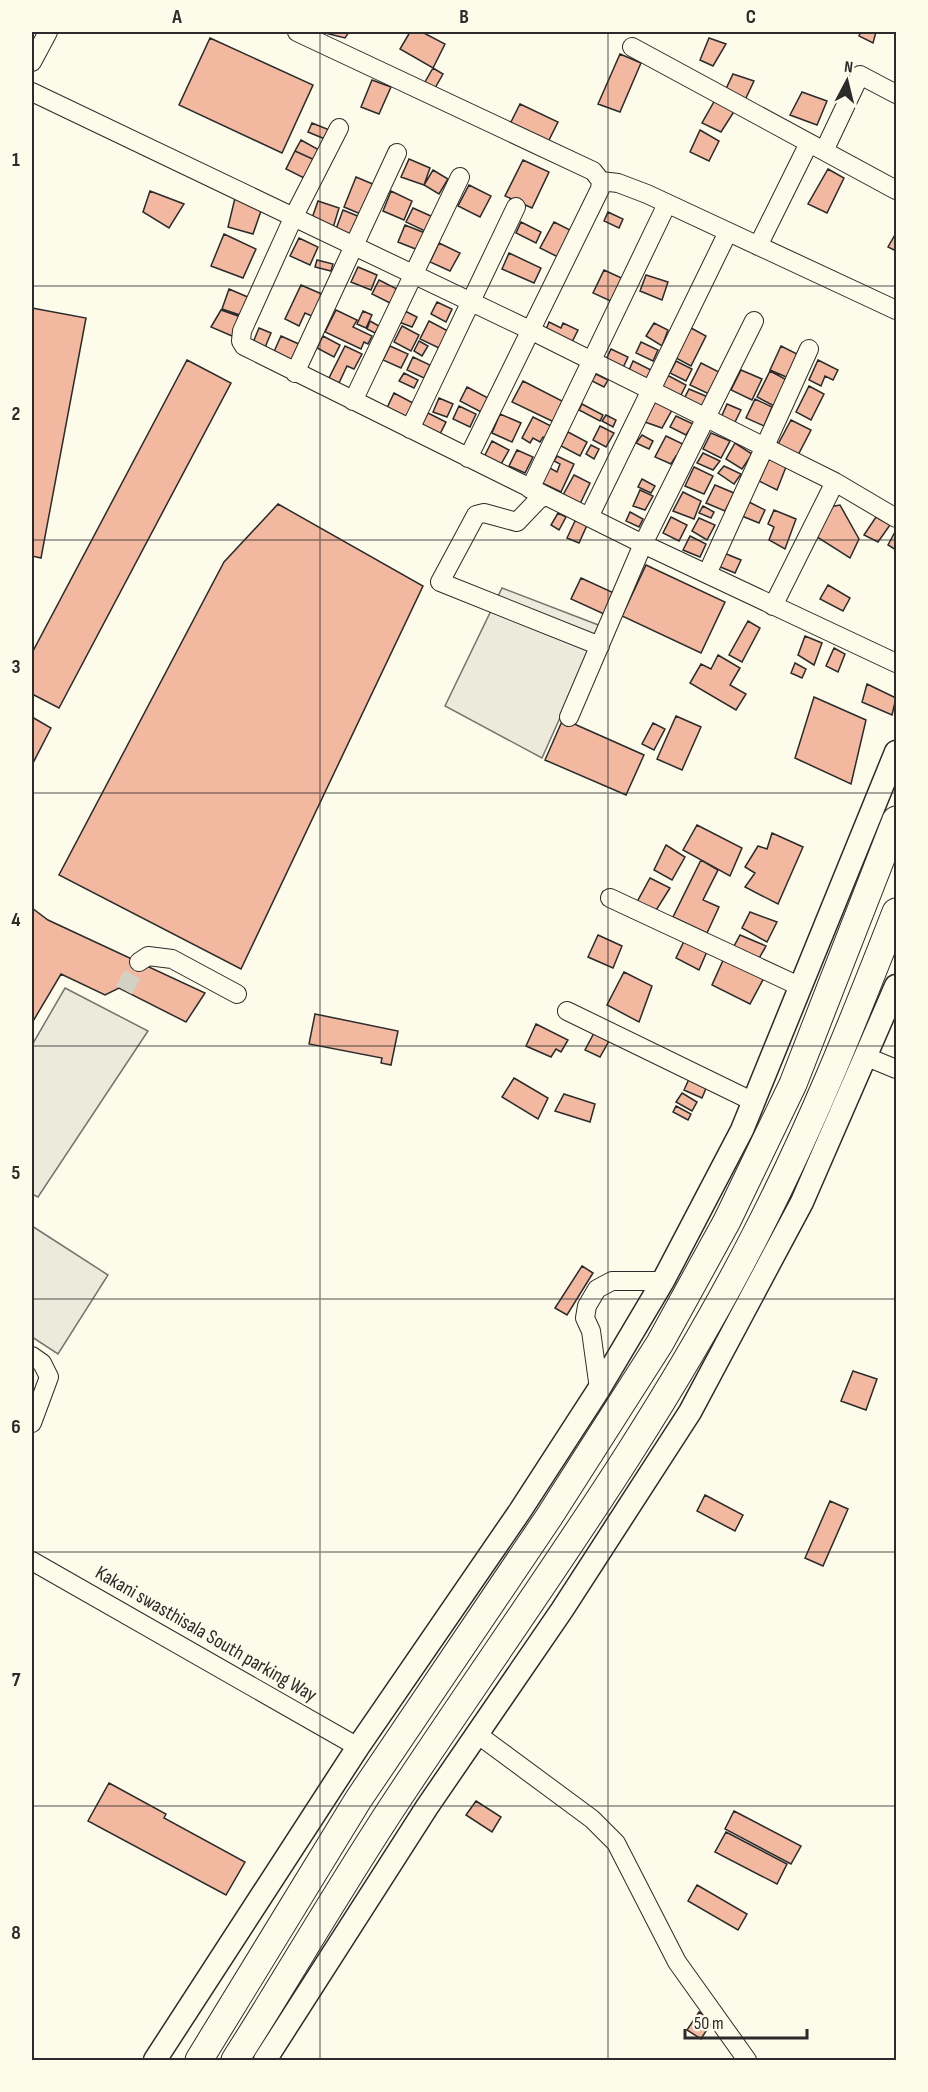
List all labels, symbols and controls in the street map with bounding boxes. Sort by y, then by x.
text: A [171,5,182,29]
text: B [459,5,469,29]
text: C [746,5,756,29]
north arrow [817,51,877,111]
text: N [843,58,854,78]
text: 1 [12,148,20,172]
text: 2 [12,402,20,426]
text: 3 [12,655,21,679]
text: 4 [11,908,21,932]
text: 5 [12,1161,21,1185]
text: 6 [11,1415,21,1439]
street label: Kakani swasthisala South parking Way [91,1561,321,1707]
text: 7 [12,1668,21,1692]
text: 8 [11,1921,21,1945]
scale bar [685,2002,806,2040]
text: 50 m [694,2013,724,2034]

